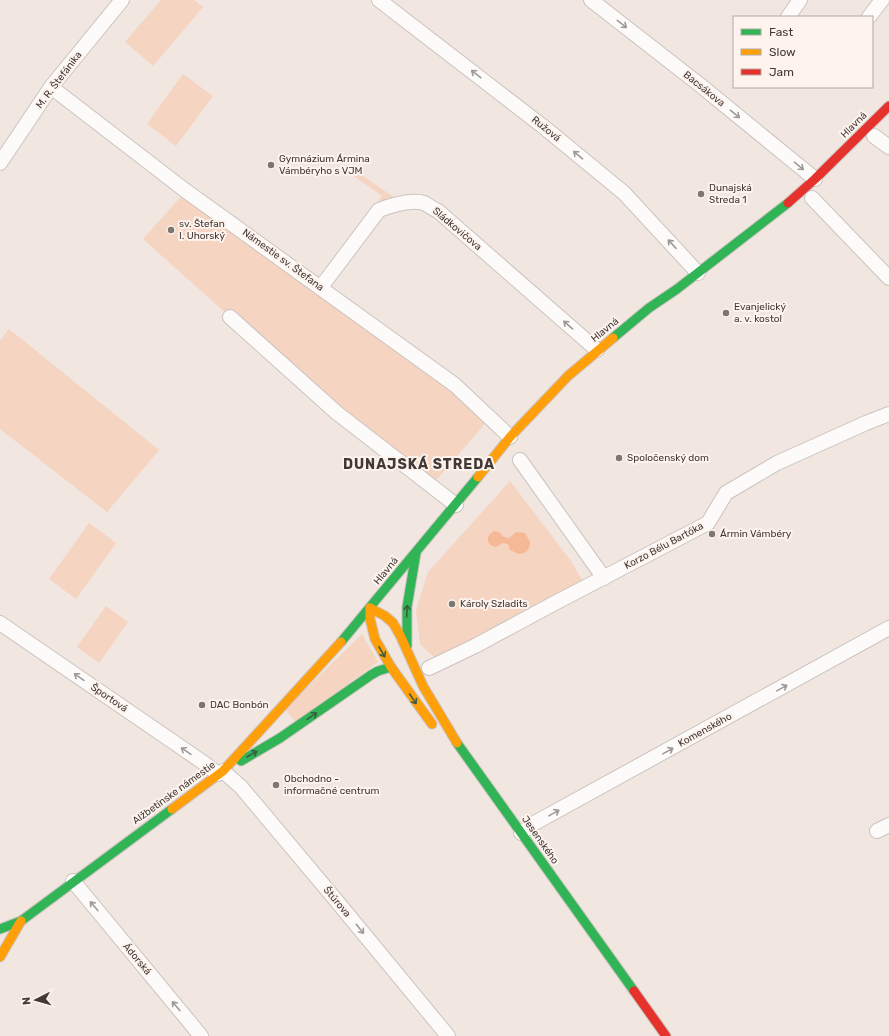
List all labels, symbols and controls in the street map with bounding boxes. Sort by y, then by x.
legend [733,16,873,88]
one-way arrow [617,20,628,28]
text: Fast [769,25,793,39]
text: Slow [769,45,796,59]
street label: M. R. Štefánika [34,49,84,111]
text: Jam [769,65,794,79]
street label: Bacsákova [681,69,727,109]
one-way arrow [470,70,481,79]
one-way arrow [729,109,740,118]
street label: Hlavná [838,109,870,141]
street label: Ružová [529,114,563,144]
one-way arrow [572,150,583,159]
place label: Gymnázium Ármina Vámbéryho s VJM [279,153,370,177]
marker: Gymnázium Ármina Vámbéryho s VJM [266,160,276,170]
one-way arrow [794,161,804,170]
place label: Dunajská Streda 1 [709,182,752,206]
marker: Dunajská Streda 1 [696,189,706,199]
street label: Sládkovičova [430,205,484,253]
place label: sv. Štefan I. Uhorský [179,218,226,242]
marker: sv. Štefan I. Uhorský [166,225,176,235]
street label: Námestie sv. Štefana [240,226,326,294]
one-way arrow [667,239,677,249]
place label: Evanjelický a. v. kostol [734,301,787,325]
marker: Evanjelický a. v. kostol [721,308,731,318]
street label: Hlavná [589,315,621,345]
one-way arrow [563,320,573,329]
place label: Spoločenský dom [627,452,709,464]
marker: Spoločenský dom [614,453,624,463]
district label: DUNAJSKÁ STREDA [343,455,495,473]
street label: Korzo Bélu Bartóka [622,520,706,572]
place label: Ármin Vámbéry [720,528,792,540]
marker: Ármin Vámbéry [707,529,717,539]
street label: Hlavná [371,555,401,587]
place label: Károly Szladits [460,598,528,610]
marker: Károly Szladits [447,599,457,609]
one-way arrow [404,605,411,618]
one-way arrow [379,645,387,657]
one-way arrow [74,673,85,681]
street label: Športová [88,681,130,715]
one-way arrow [776,683,788,691]
one-way arrow [410,693,418,705]
place label: DAC Bonbón [210,699,269,711]
marker: DAC Bonbón [197,700,207,710]
street label: Komenského [676,710,734,750]
one-way arrow [306,712,317,720]
one-way arrow [662,746,674,754]
one-way arrow [181,747,192,755]
one-way arrow [246,750,258,758]
street label: Alžbetínske námestie [130,759,218,827]
place label: Obchodno - informačné centrum [284,773,380,797]
marker: Obchodno - informačné centrum [271,780,281,790]
one-way arrow [548,808,560,816]
street label: Jesenského [519,814,561,867]
street label: Štúrova [321,884,353,920]
one-way arrow [89,900,98,911]
one-way arrow [355,924,364,934]
street label: Ádorská [120,941,154,977]
north arrow [16,980,56,1020]
text: N [20,996,33,1006]
one-way arrow [172,1001,181,1011]

